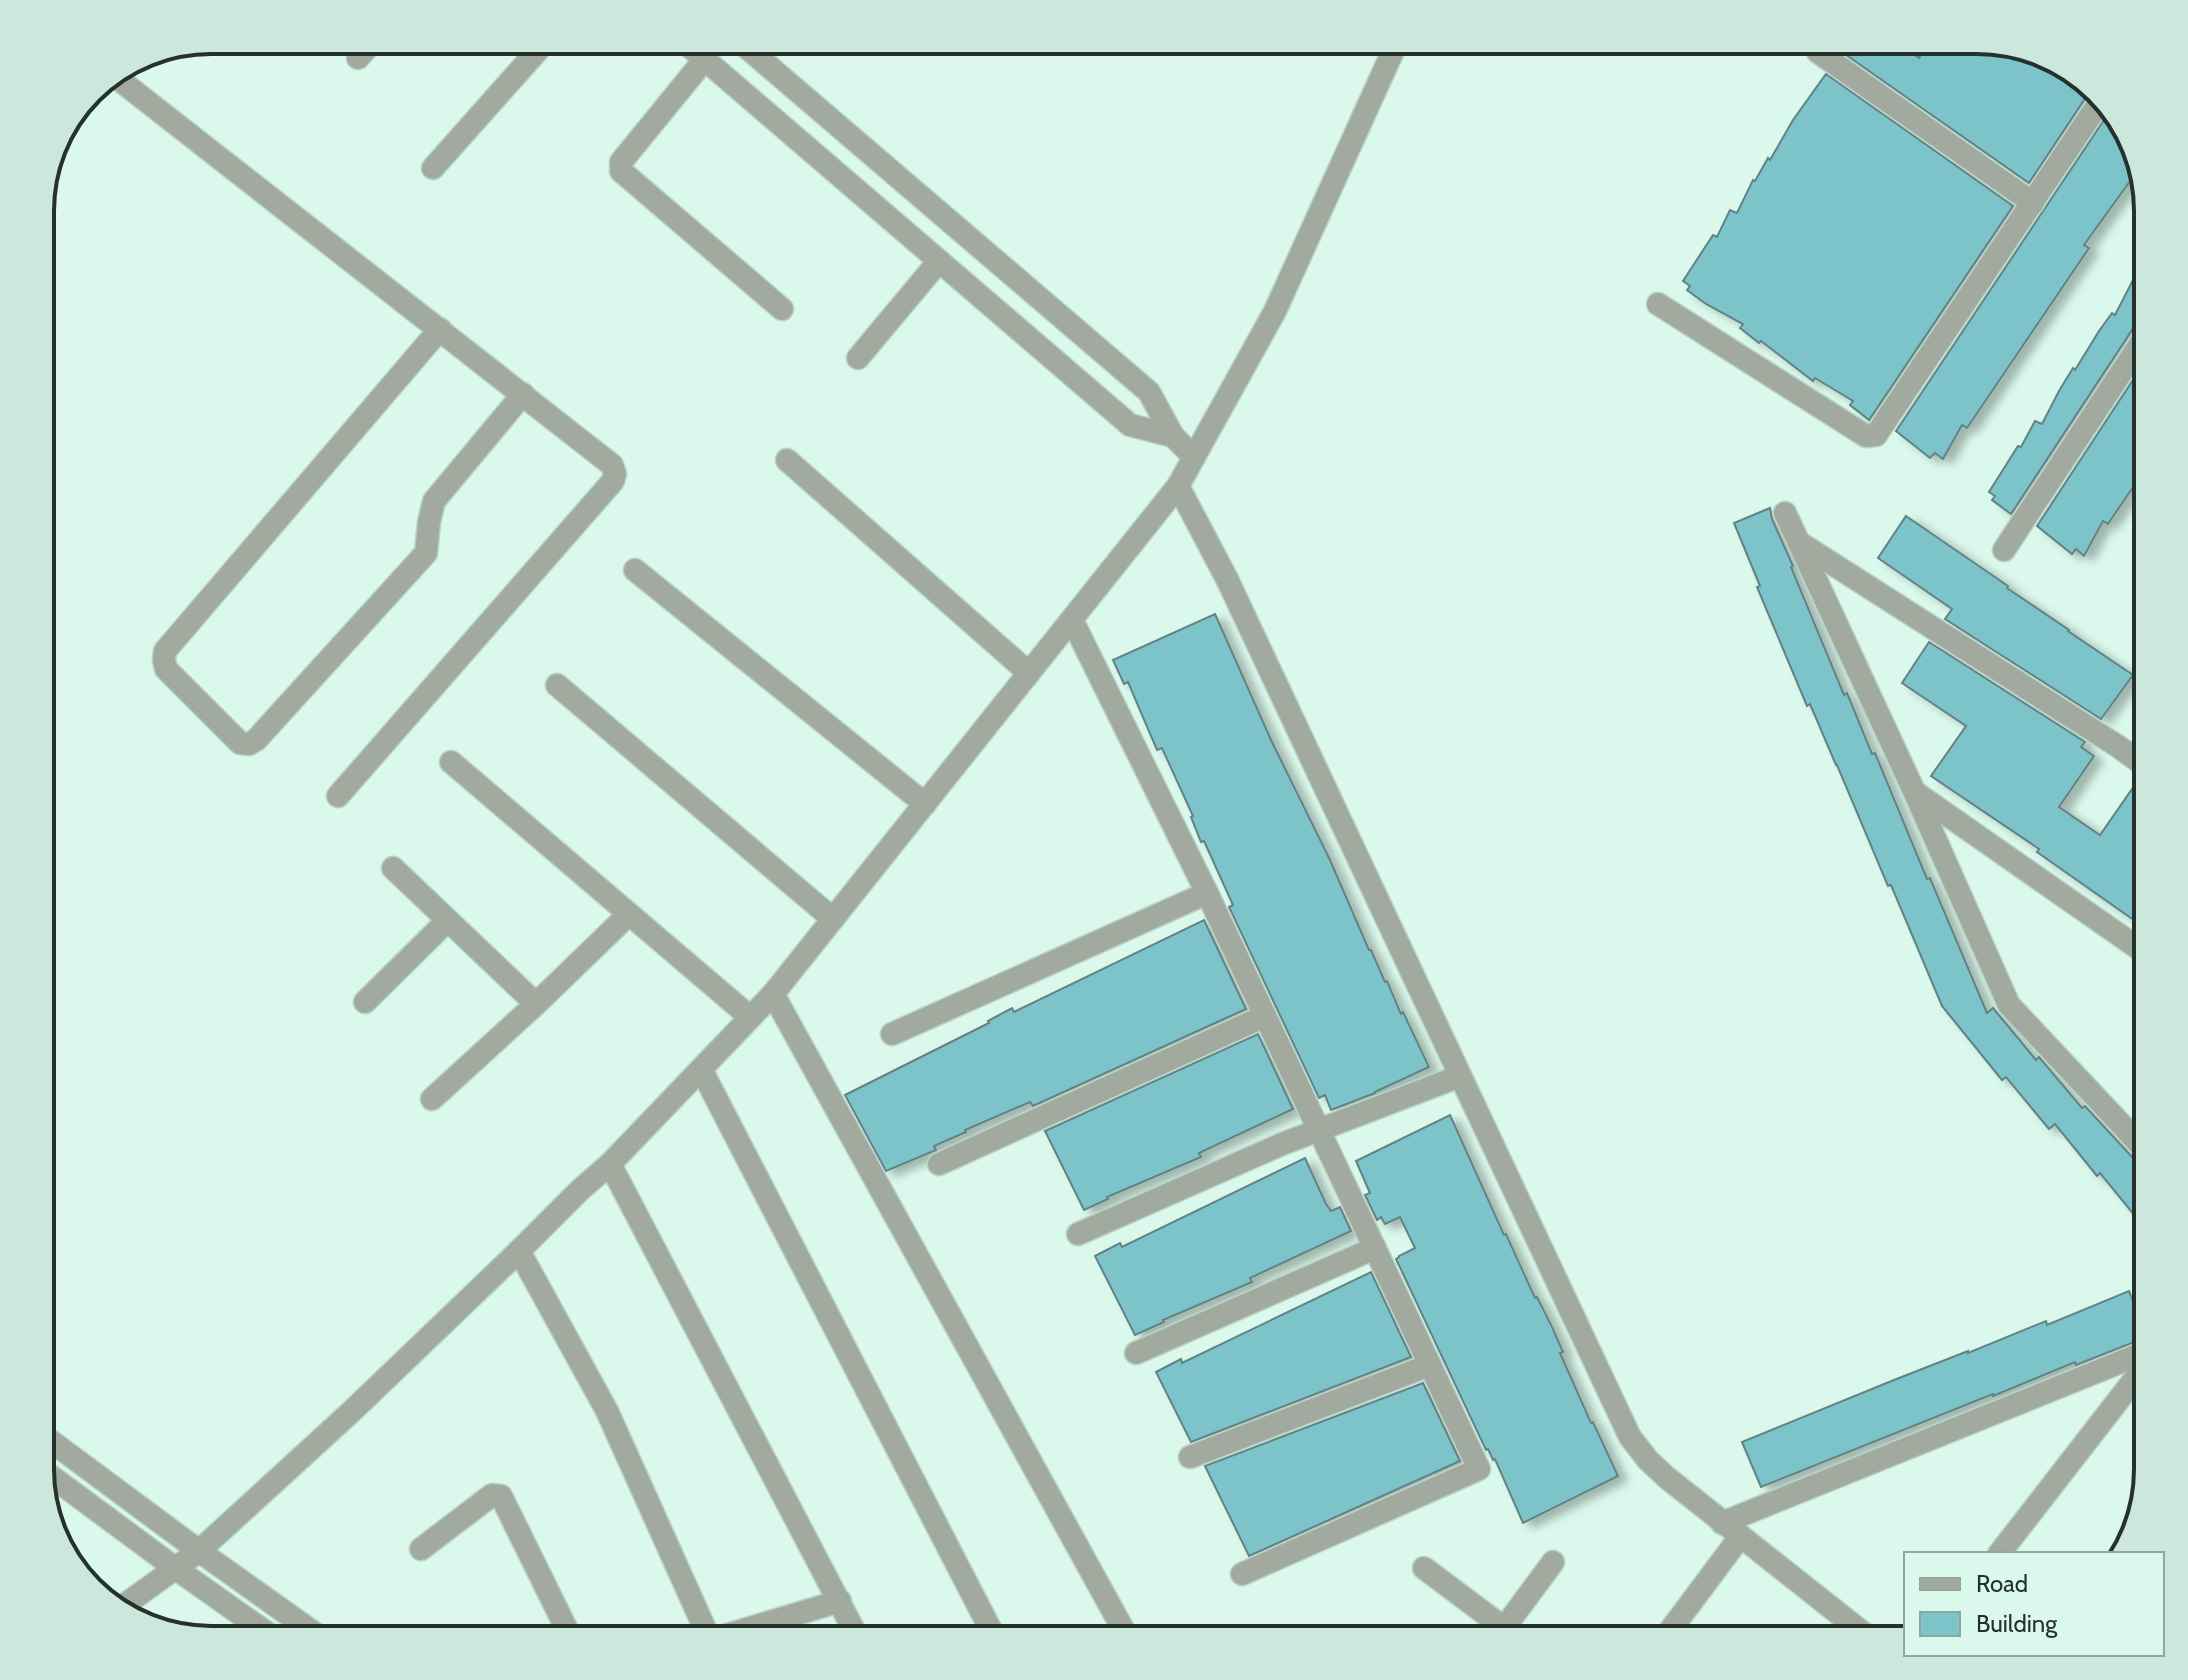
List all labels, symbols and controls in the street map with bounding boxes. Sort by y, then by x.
legend [1904,1552,2164,1656]
text: Road [1976,1569,2028,1598]
text: Building [1976,1609,2058,1638]

